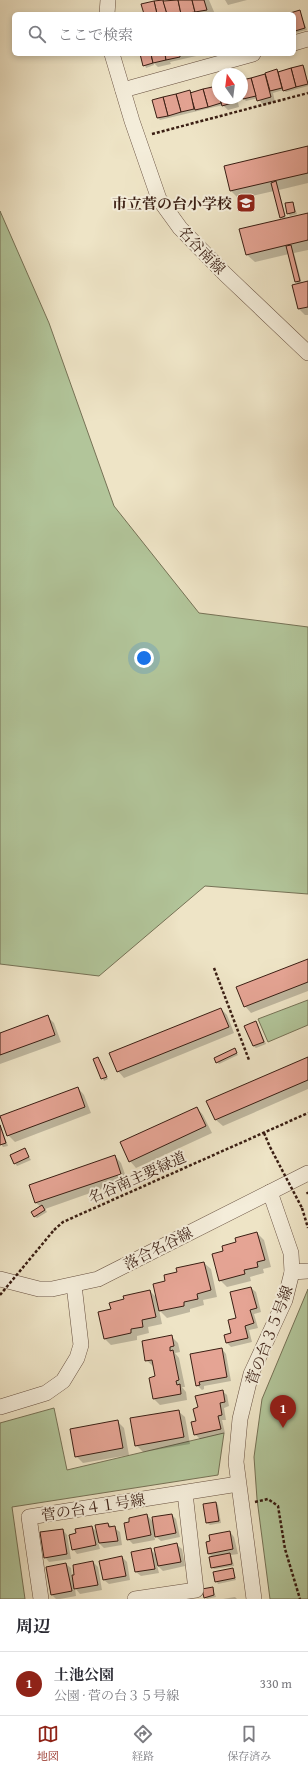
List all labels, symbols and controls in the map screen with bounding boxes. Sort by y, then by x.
search box [12,12,296,56]
icon: search [26,23,48,45]
text: ここで検索 [58,24,133,45]
north arrow [212,68,248,104]
school or university icon: 市立菅の台小学校 [235,192,257,214]
place label: 市立菅の台小学校 [112,193,232,214]
street label: 名谷南線 [174,221,230,279]
your location [134,648,154,668]
street label: 名谷南主要緑道 [85,1146,189,1208]
street label: 落合名谷線 [120,1222,196,1274]
street label: 菅の台３５号線 [240,1282,298,1388]
pin: 1 [270,1395,296,1428]
street label: 菅の台４１号線 [39,1488,147,1526]
text: 周辺 [16,1613,50,1638]
text: 土池公園 [54,1664,114,1685]
text: 1 [26,1674,32,1693]
text: 330 m [260,1674,292,1693]
text: 公園 · 菅の台３５号線 [54,1686,179,1705]
tab: 地図 [37,1723,59,1764]
tab: 経路 [132,1723,154,1764]
tab: 保存済み [227,1723,271,1764]

